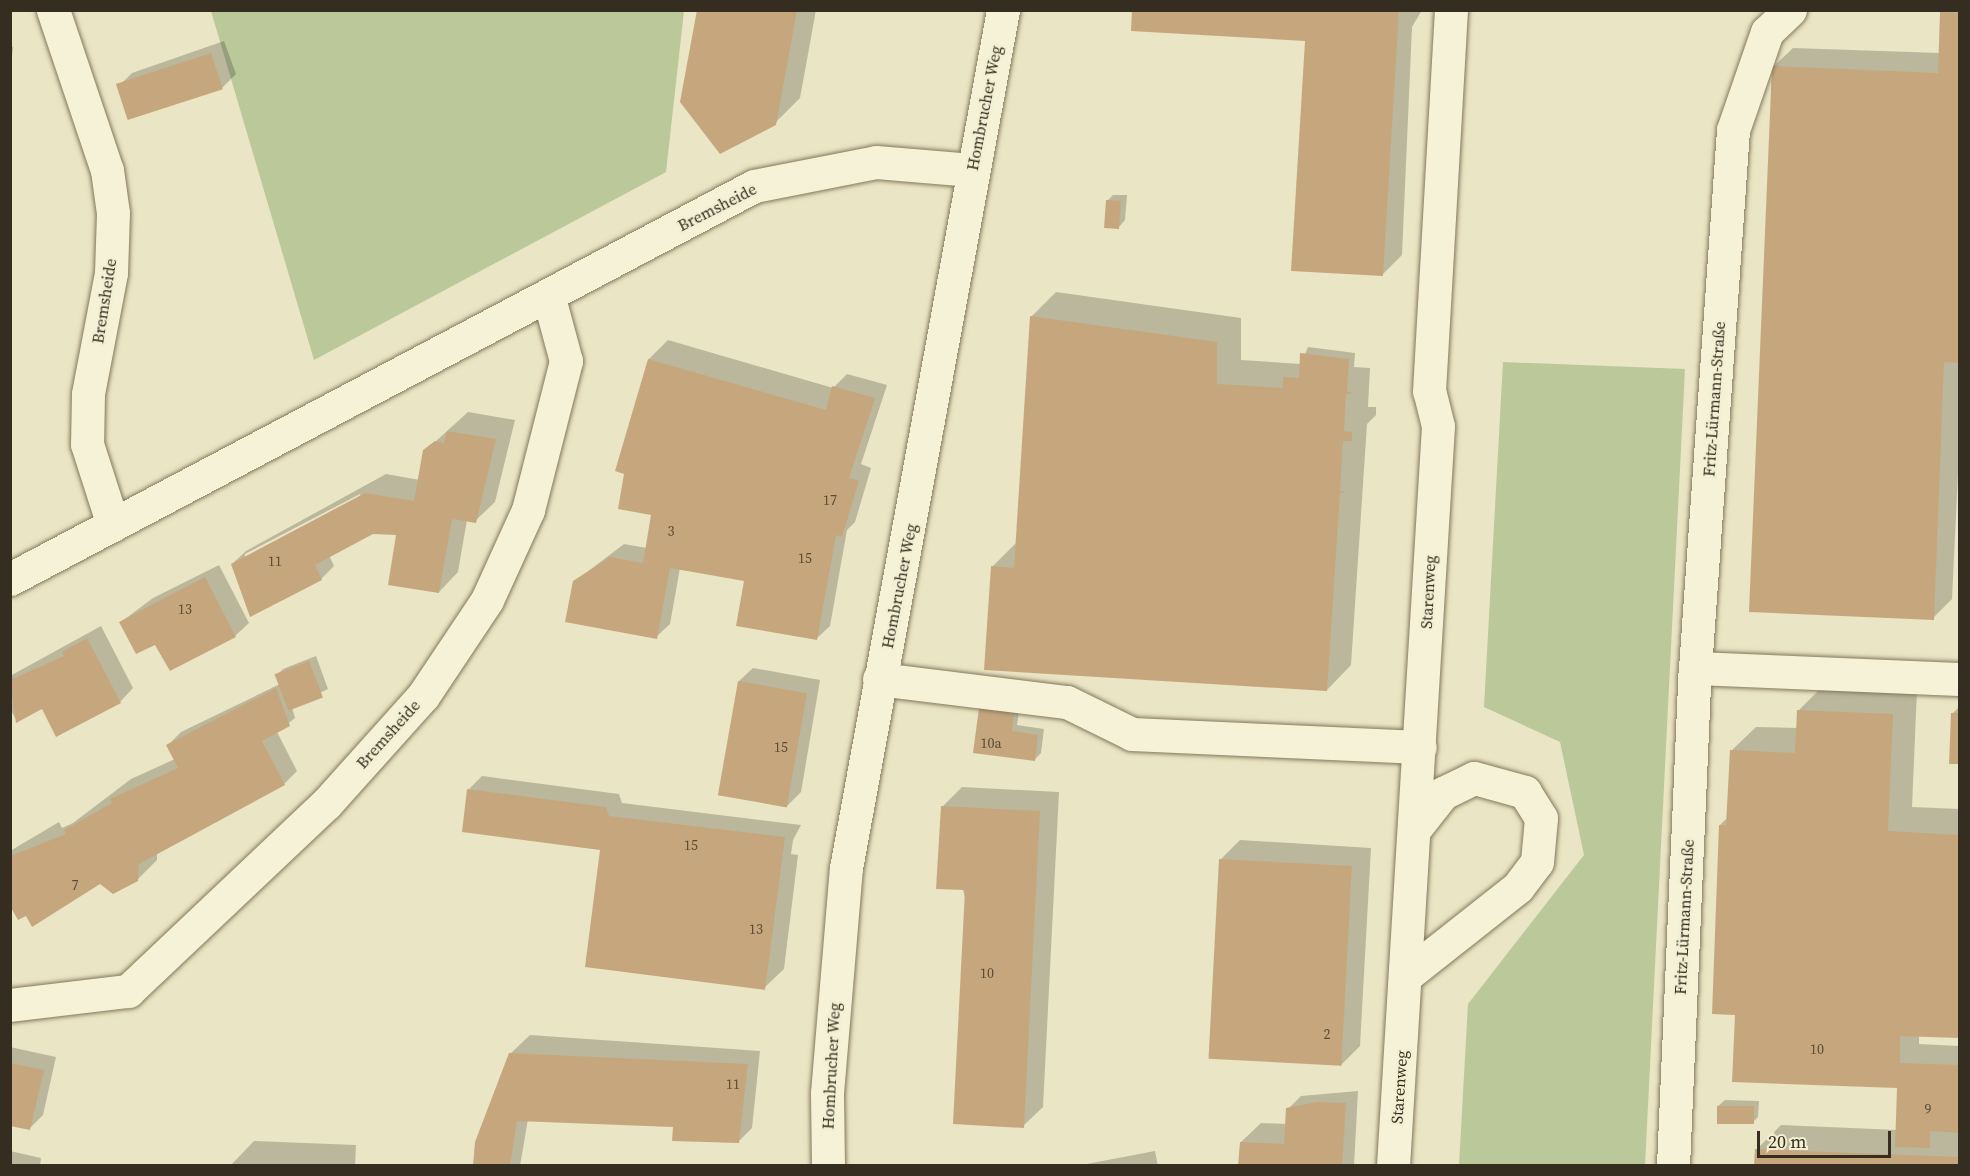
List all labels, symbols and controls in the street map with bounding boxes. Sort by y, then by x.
street label: Hombrucher Weg [962,44,1006,172]
street label: Bremsheide [674,179,760,235]
street label: Bremsheide [88,257,120,345]
street label: Fritz-Lürmann-Straße [1699,321,1729,477]
house number: 17 [823,492,837,508]
street label: Hombrucher Weg [877,522,921,650]
house number: 3 [668,523,674,539]
house number: 15 [798,550,812,566]
house number: 11 [268,553,282,569]
street label: Starenweg [1416,555,1440,629]
house number: 13 [178,601,192,617]
street label: Bremsheide [352,696,424,772]
house number: 10a [980,735,1002,751]
house number: 15 [774,739,788,755]
house number: 15 [684,837,698,853]
street label: Fritz-Lürmann-Straße [1670,839,1698,995]
house number: 7 [72,877,78,893]
house number: 13 [749,921,763,937]
house number: 10 [980,965,994,981]
street label: Hombrucher Weg [818,1002,844,1130]
house number: 2 [1324,1026,1330,1042]
house number: 10 [1810,1041,1824,1057]
street label: Starenweg [1387,1050,1411,1124]
house number: 11 [726,1076,740,1092]
house number: 9 [1925,1101,1931,1117]
scale bar [1760,1119,1894,1157]
text: 20 m [1768,1129,1806,1154]

